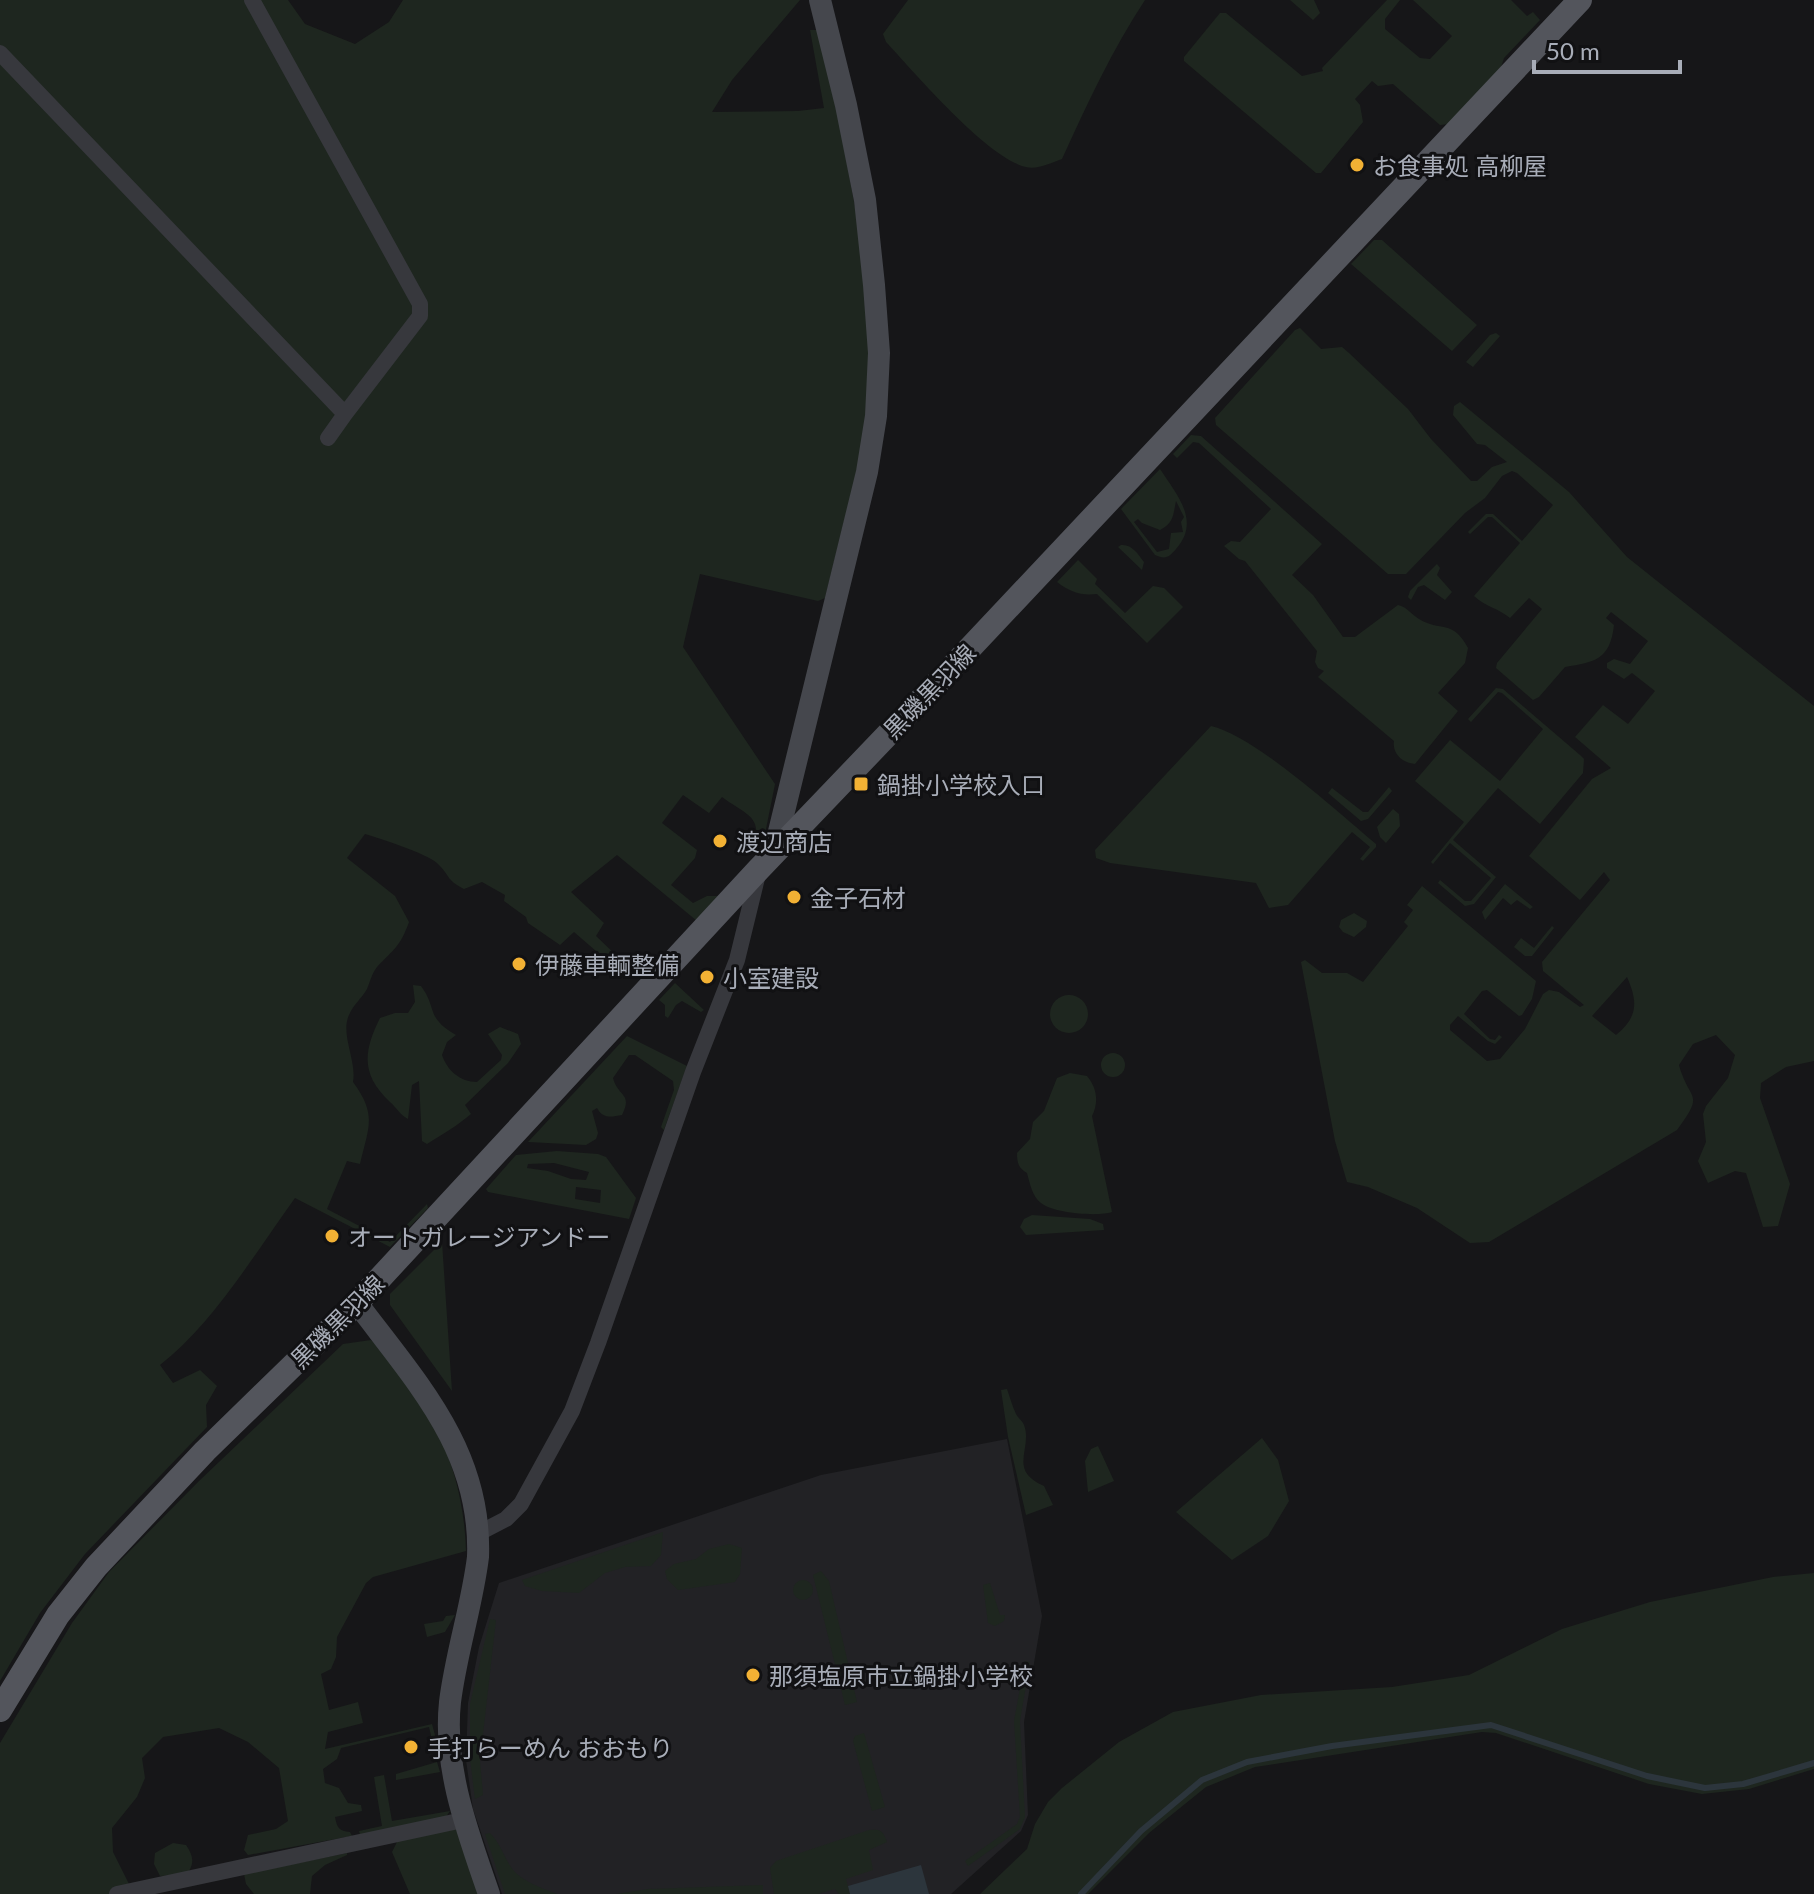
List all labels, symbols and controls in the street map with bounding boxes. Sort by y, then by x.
scale bar [1534,24,1680,74]
text: 50 m [1546,36,1600,65]
place label: お食事処 高柳屋 [1373,151,1547,180]
marker: お食事処 高柳屋 [1348,156,1366,174]
street label: 黒磯黒羽線 [877,638,981,744]
place label: 鍋掛小学校入口 [877,770,1045,799]
marker: 鍋掛小学校入口 [852,775,870,793]
place label: 渡辺商店 [736,827,832,856]
marker: 渡辺商店 [711,832,729,850]
place label: 金子石材 [810,883,906,912]
marker: 金子石材 [785,888,803,906]
place label: 伊藤車輌整備 [535,950,679,979]
marker: 伊藤車輌整備 [510,955,528,973]
place label: 小室建設 [723,963,819,992]
marker: 小室建設 [698,968,716,986]
place label: オートガレージアンドー [348,1222,611,1251]
marker: オートガレージアンドー [323,1227,341,1245]
street label: 黒磯黒羽線 [284,1268,390,1374]
place label: 那須塩原市立鍋掛小学校 [769,1661,1033,1690]
marker: 那須塩原市立鍋掛小学校 [744,1666,762,1684]
place label: 手打らーめん おおもり [427,1733,673,1762]
marker: 手打らーめん おおもり [402,1738,420,1756]

